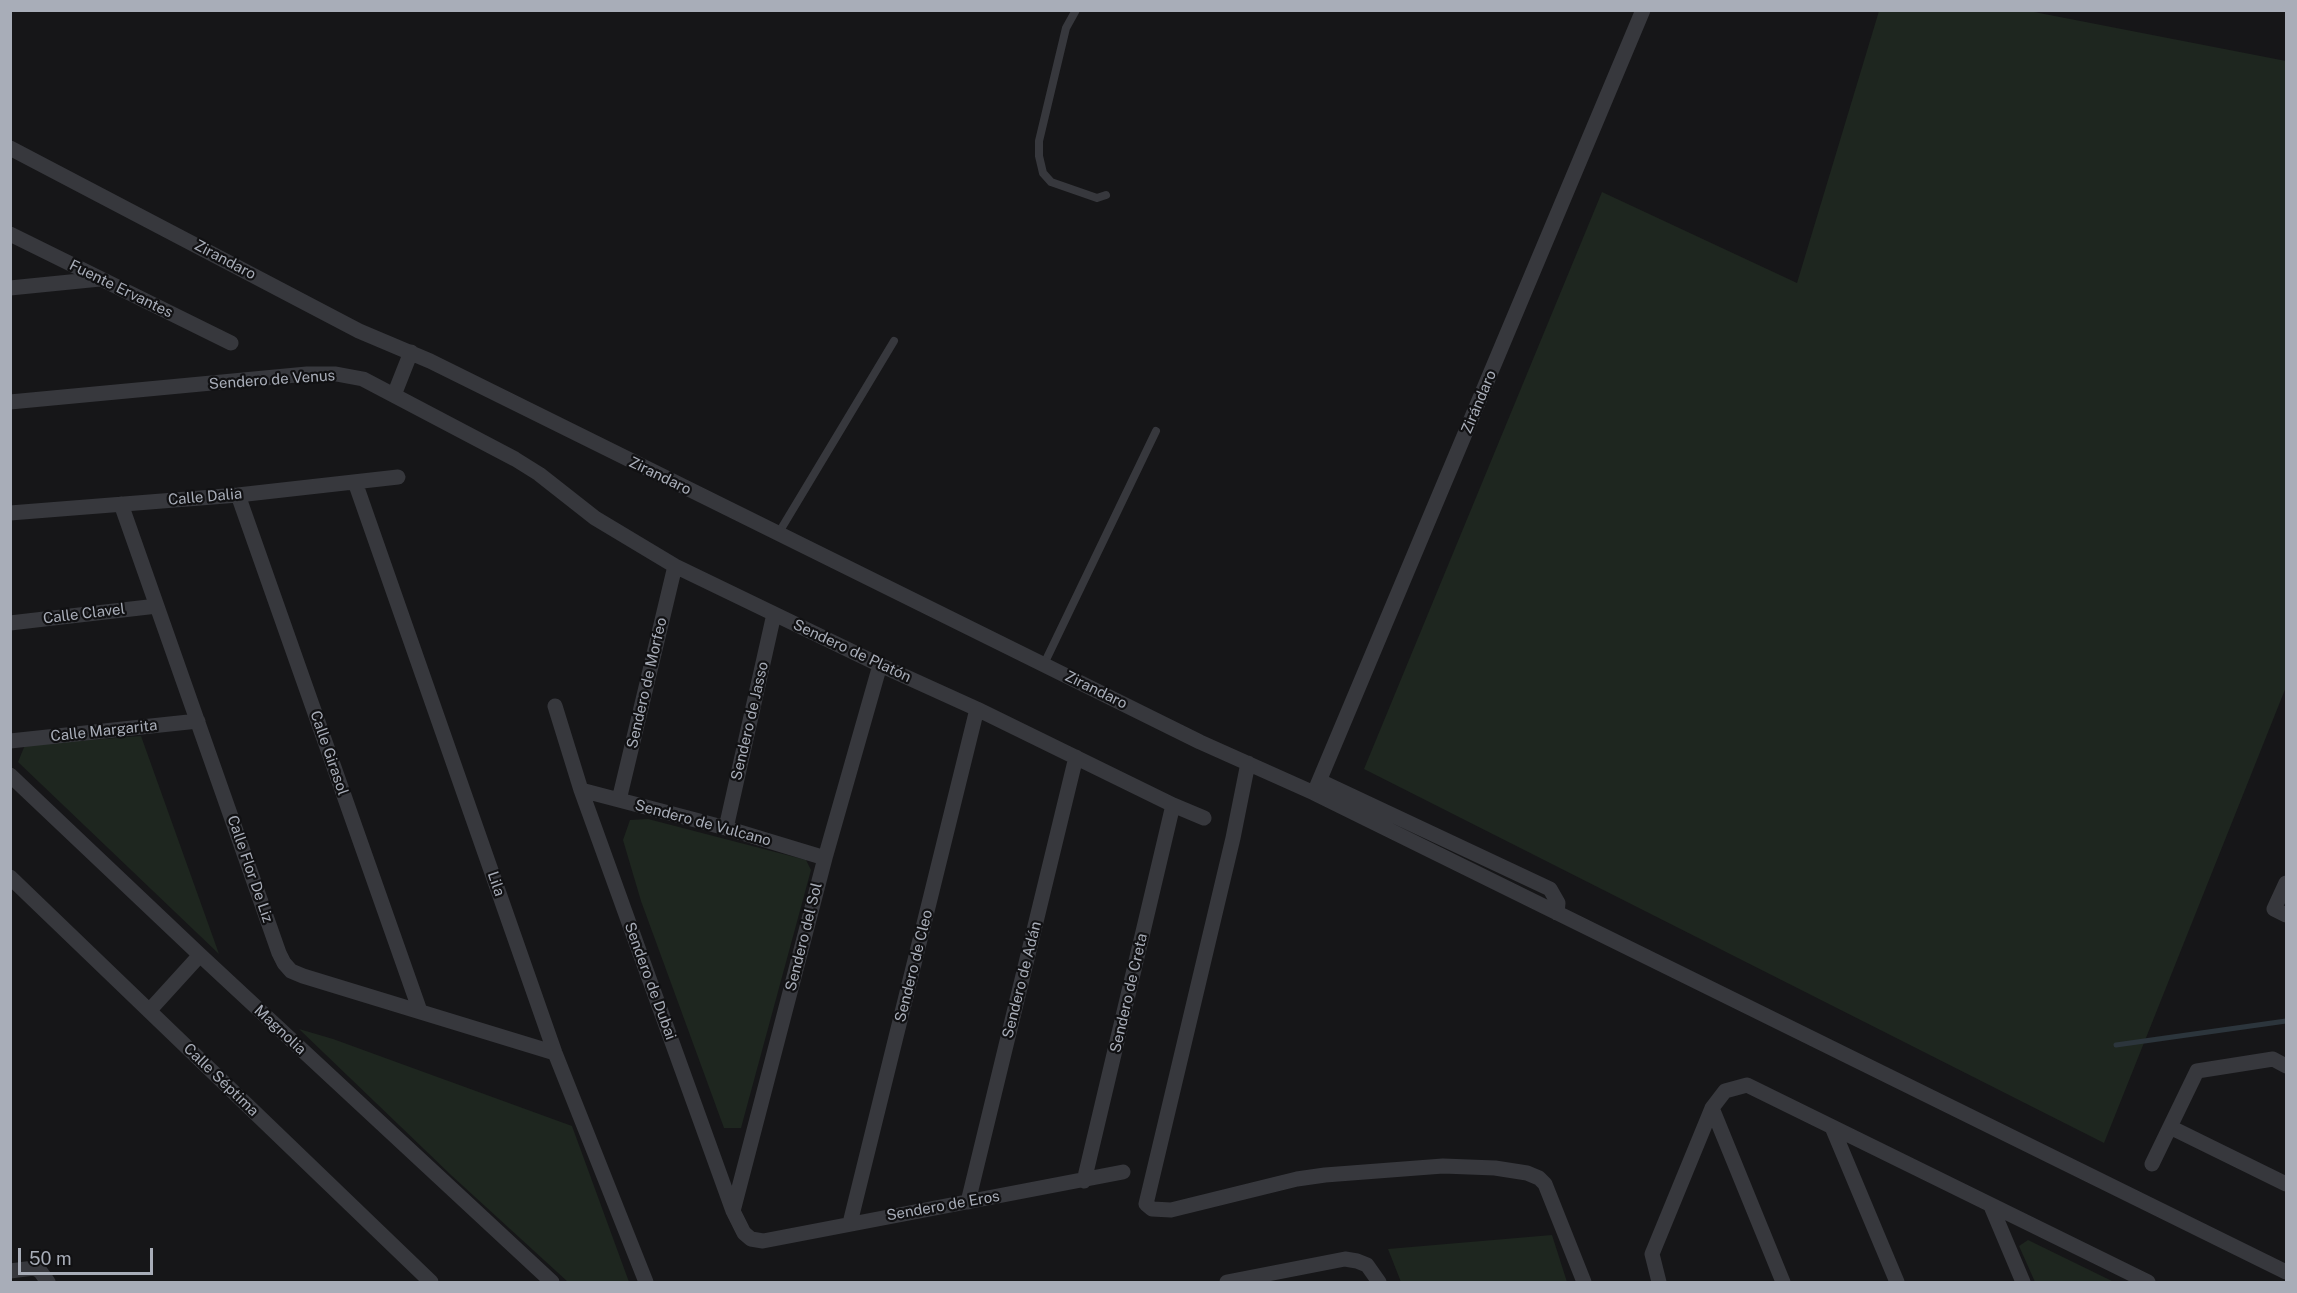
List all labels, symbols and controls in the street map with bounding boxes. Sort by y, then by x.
street label: Zirandaro [191,236,259,284]
street label: Fuente Ervantes [66,256,176,322]
street label: Sendero de Venus [208,367,336,393]
street label: Zirándaro [1458,368,1500,436]
street label: Zirandaro [626,453,694,499]
street label: Calle Dalia [167,485,243,509]
street label: Calle Clavel [42,600,126,628]
street label: Sendero de Morfeo [623,616,671,750]
street label: Sendero de Platón [790,616,914,686]
street label: Sendero de Jasso [728,660,772,782]
street label: Zirandaro [1062,667,1130,713]
street label: Calle Girasol [306,708,352,798]
street label: Calle Margarita [50,716,158,746]
street label: Sendero de Vulcano [633,796,773,850]
street label: Calle Flor De Liz [223,813,277,925]
street label: Lila [483,869,509,899]
street label: Sendero del Sol [782,881,826,993]
street label: Sendero de Cleo [891,908,937,1024]
street label: Sendero de Dubai [620,920,680,1042]
street label: Sendero de Adán [999,920,1045,1040]
street label: Sendero de Creta [1107,932,1151,1054]
street label: Magnolia [250,1001,310,1059]
street label: Calle Séptima [180,1040,262,1120]
street label: Sendero de Eros [885,1187,1001,1225]
scale bar [21,1236,156,1274]
text: 50 m [29,1248,72,1269]

